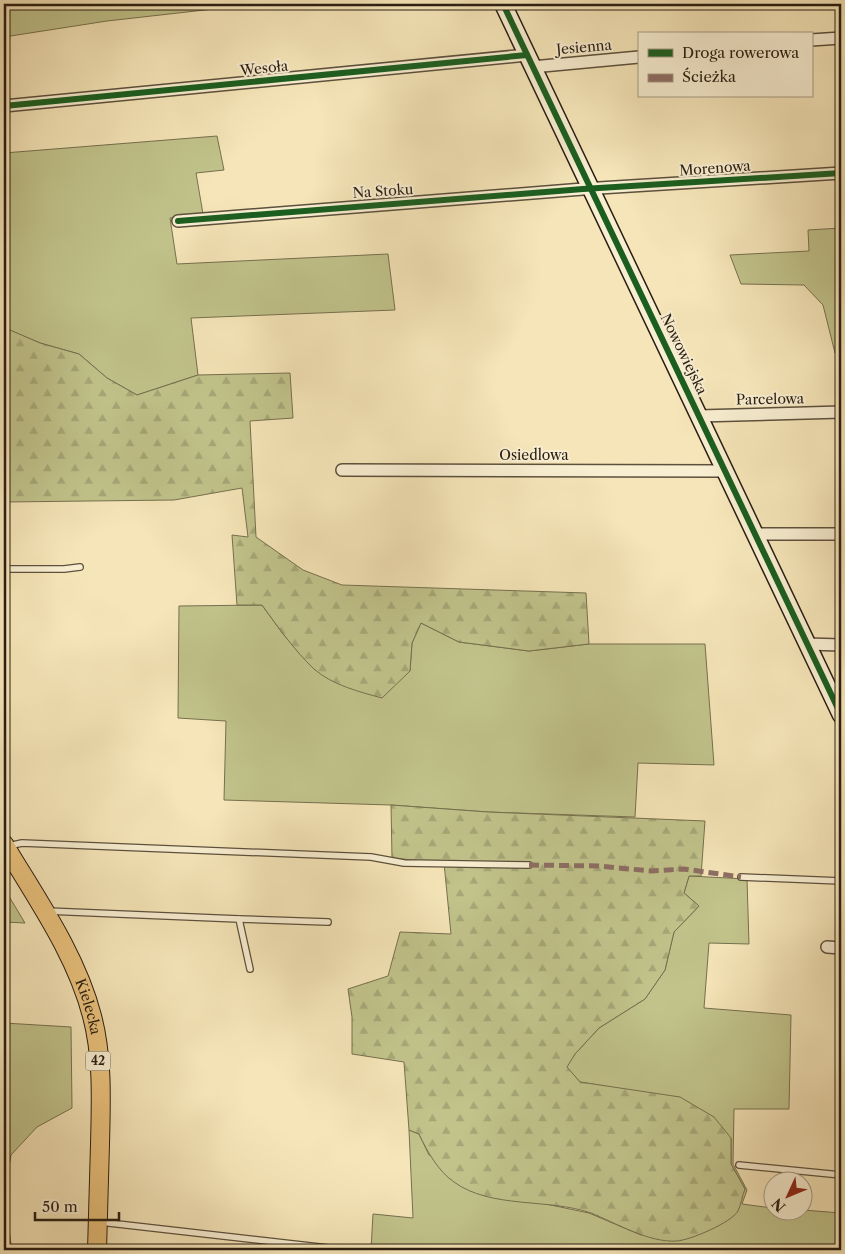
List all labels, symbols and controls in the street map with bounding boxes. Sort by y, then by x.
legend [638,32,812,98]
street label: Jesienna [553,36,613,59]
text: Droga rowerowa [682,43,799,62]
street label: Wesoła [238,56,290,80]
text: Ścieżka [682,67,736,86]
street label: Morenowa [679,156,752,179]
street label: Na Stoku [352,180,414,202]
street label: Nowowiejska [657,311,712,398]
street label: Parcelowa [736,389,805,409]
street label: Osiedlowa [499,446,569,464]
street label: Kielecka [71,976,105,1037]
road number: 42 [86,1052,110,1070]
north arrow [762,1172,812,1222]
scale bar [35,1189,119,1221]
text: N [768,1194,789,1216]
text: 50 m [42,1197,78,1216]

